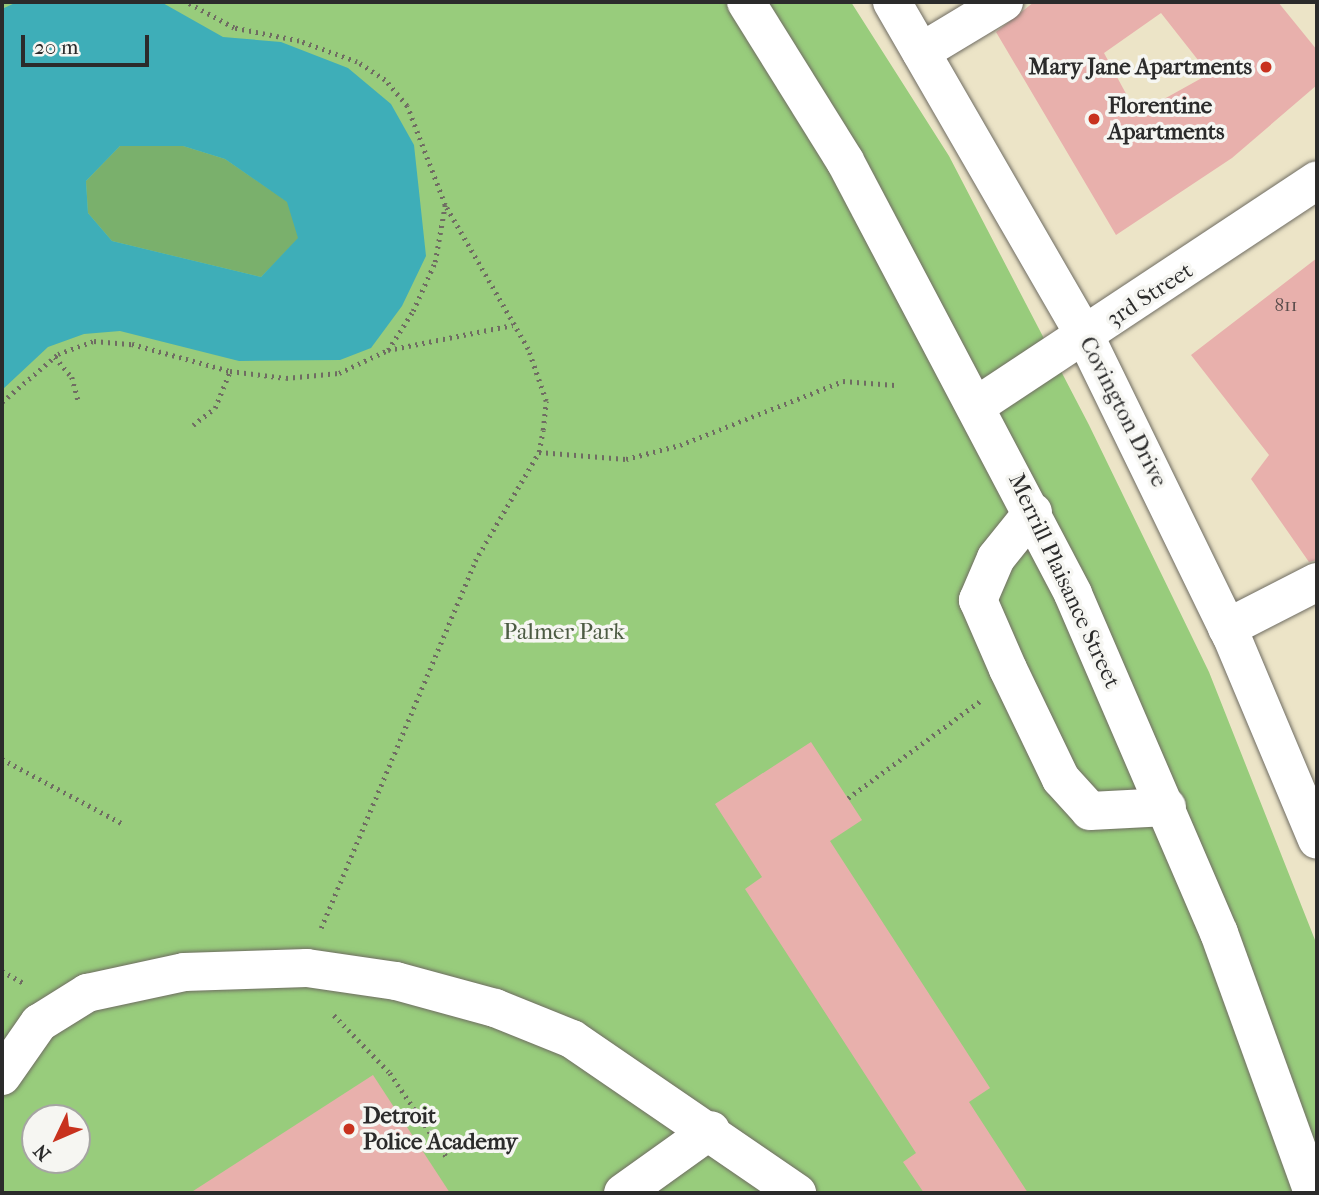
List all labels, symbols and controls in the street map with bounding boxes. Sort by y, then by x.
scale bar [24,21,152,65]
text: 20 m [34,35,78,59]
place label: Mary Jane Apartments [1029,53,1252,81]
marker: Mary Jane Apartments [1258,59,1274,75]
place label: Florentine Apartments [1108,92,1224,146]
marker: Florentine Apartments [1086,111,1102,127]
street label: 3rd Street [1102,257,1198,333]
house number: 811 [1274,295,1298,317]
street label: Covington Drive [1073,332,1173,492]
street label: Merrill Plaisance Street [1002,469,1126,693]
park label: Palmer Park [503,618,625,646]
place label: Detroit Police Academy [363,1102,518,1156]
north arrow [21,1104,91,1174]
marker: Detroit Police Academy [341,1121,357,1137]
text: N [29,1139,55,1165]

